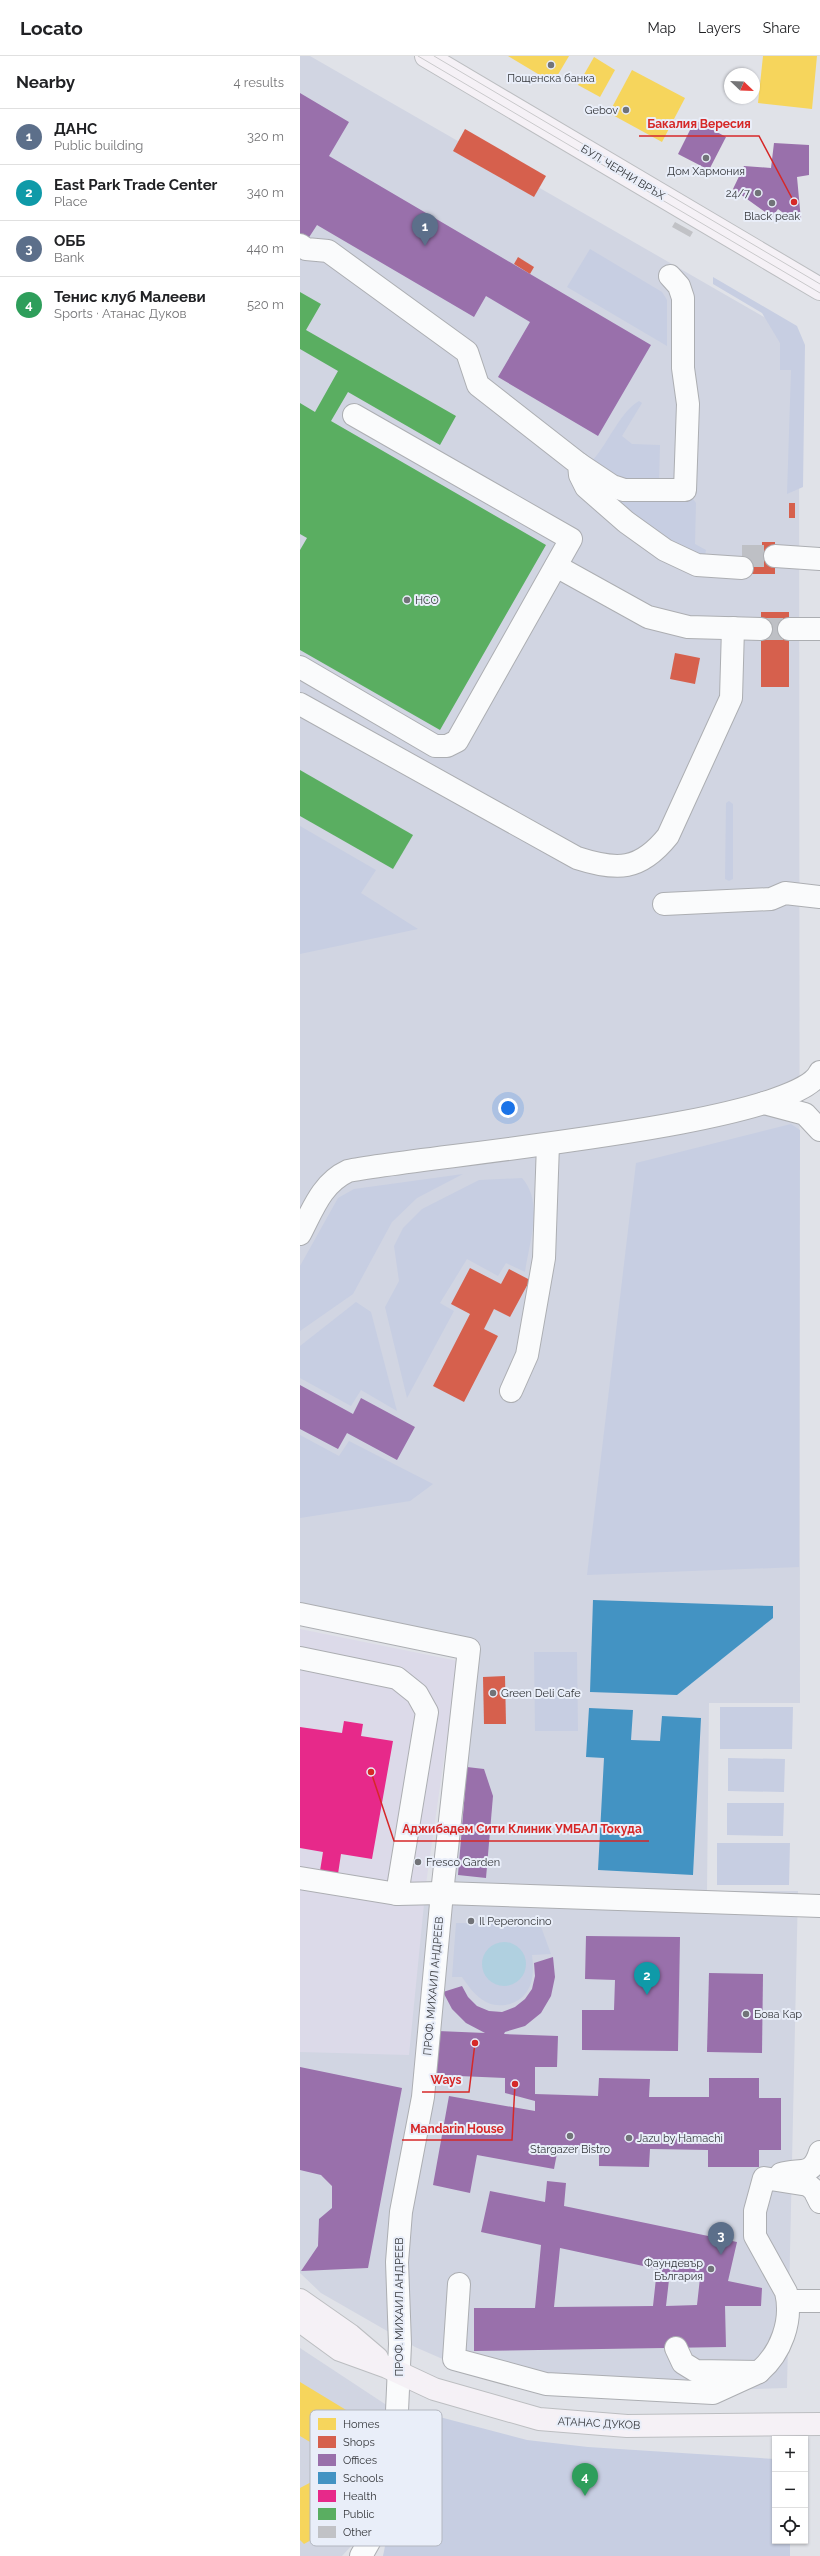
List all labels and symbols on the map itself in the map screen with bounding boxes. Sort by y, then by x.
marker: Пощенска банка [546,60,556,70]
north arrow [724,68,760,104]
place label: Пощенска банка [507,72,595,85]
place label: Gebov [585,104,618,117]
marker: Gebov [621,105,631,115]
callout: Бакалия Вересия [639,112,759,136]
text: Бакалия Вересия [647,117,751,131]
street label: БУЛ. ЧЕРНИ ВРЪХ [578,142,667,203]
marker: Дом Хармония [701,153,711,163]
place label: Дом Хармония [667,165,745,178]
place label: 24/7 [726,187,750,200]
marker: 24/7 [753,188,763,198]
marker: Black peak [767,198,777,208]
place label: Black peak [744,210,800,223]
pin: 1 [412,213,438,246]
place label: НСО [415,594,439,607]
marker: НСО [402,595,412,605]
your location [498,1098,518,1118]
place label: Green Deli Cafe [501,1687,581,1700]
marker: Green Deli Cafe [488,1688,498,1698]
callout: Аджибадем Сити Клиник УМБАЛ Токуда [394,1817,649,1841]
text: Аджибадем Сити Клиник УМБАЛ Токуда [402,1822,642,1836]
place label: Fresco Garden [426,1856,500,1869]
marker: Fresco Garden [413,1857,423,1867]
place label: Il Peperoncino [479,1915,552,1928]
street label: ПРОФ. МИХАИЛ АНДРЕЕВ [421,1916,446,2056]
marker: Il Peperoncino [466,1916,476,1926]
pin: 2 [634,1962,660,1995]
place label: Бова Кар [754,2008,802,2021]
marker: Бова Кар [741,2009,751,2019]
callout: Ways [422,2068,469,2092]
text: Ways [431,2073,462,2087]
callout: Mandarin House [402,2116,512,2140]
text: Mandarin House [410,2122,504,2136]
marker: Stargazer Bistro [565,2131,575,2141]
place label: Jazu by Hamachi [637,2132,723,2145]
marker: Jazu by Hamachi [624,2133,634,2143]
place label: Stargazer Bistro [530,2143,610,2156]
pin: 3 [708,2222,734,2255]
street label: ПРОФ. МИХАИЛ АНДРЕЕВ [393,2237,406,2377]
place label: Фаундевър България [644,2257,703,2283]
marker: Фаундевър България [706,2264,716,2274]
legend [310,2410,442,2546]
street label: АТАНАС ДУКОВ [557,2415,641,2432]
text: Homes [343,2418,379,2431]
text: Shops [343,2436,375,2449]
text: Offices [343,2454,377,2467]
pin: 4 [572,2463,598,2496]
text: Schools [343,2472,384,2485]
text: Health [343,2490,377,2503]
text: Public [343,2508,375,2521]
text: Other [343,2526,372,2539]

